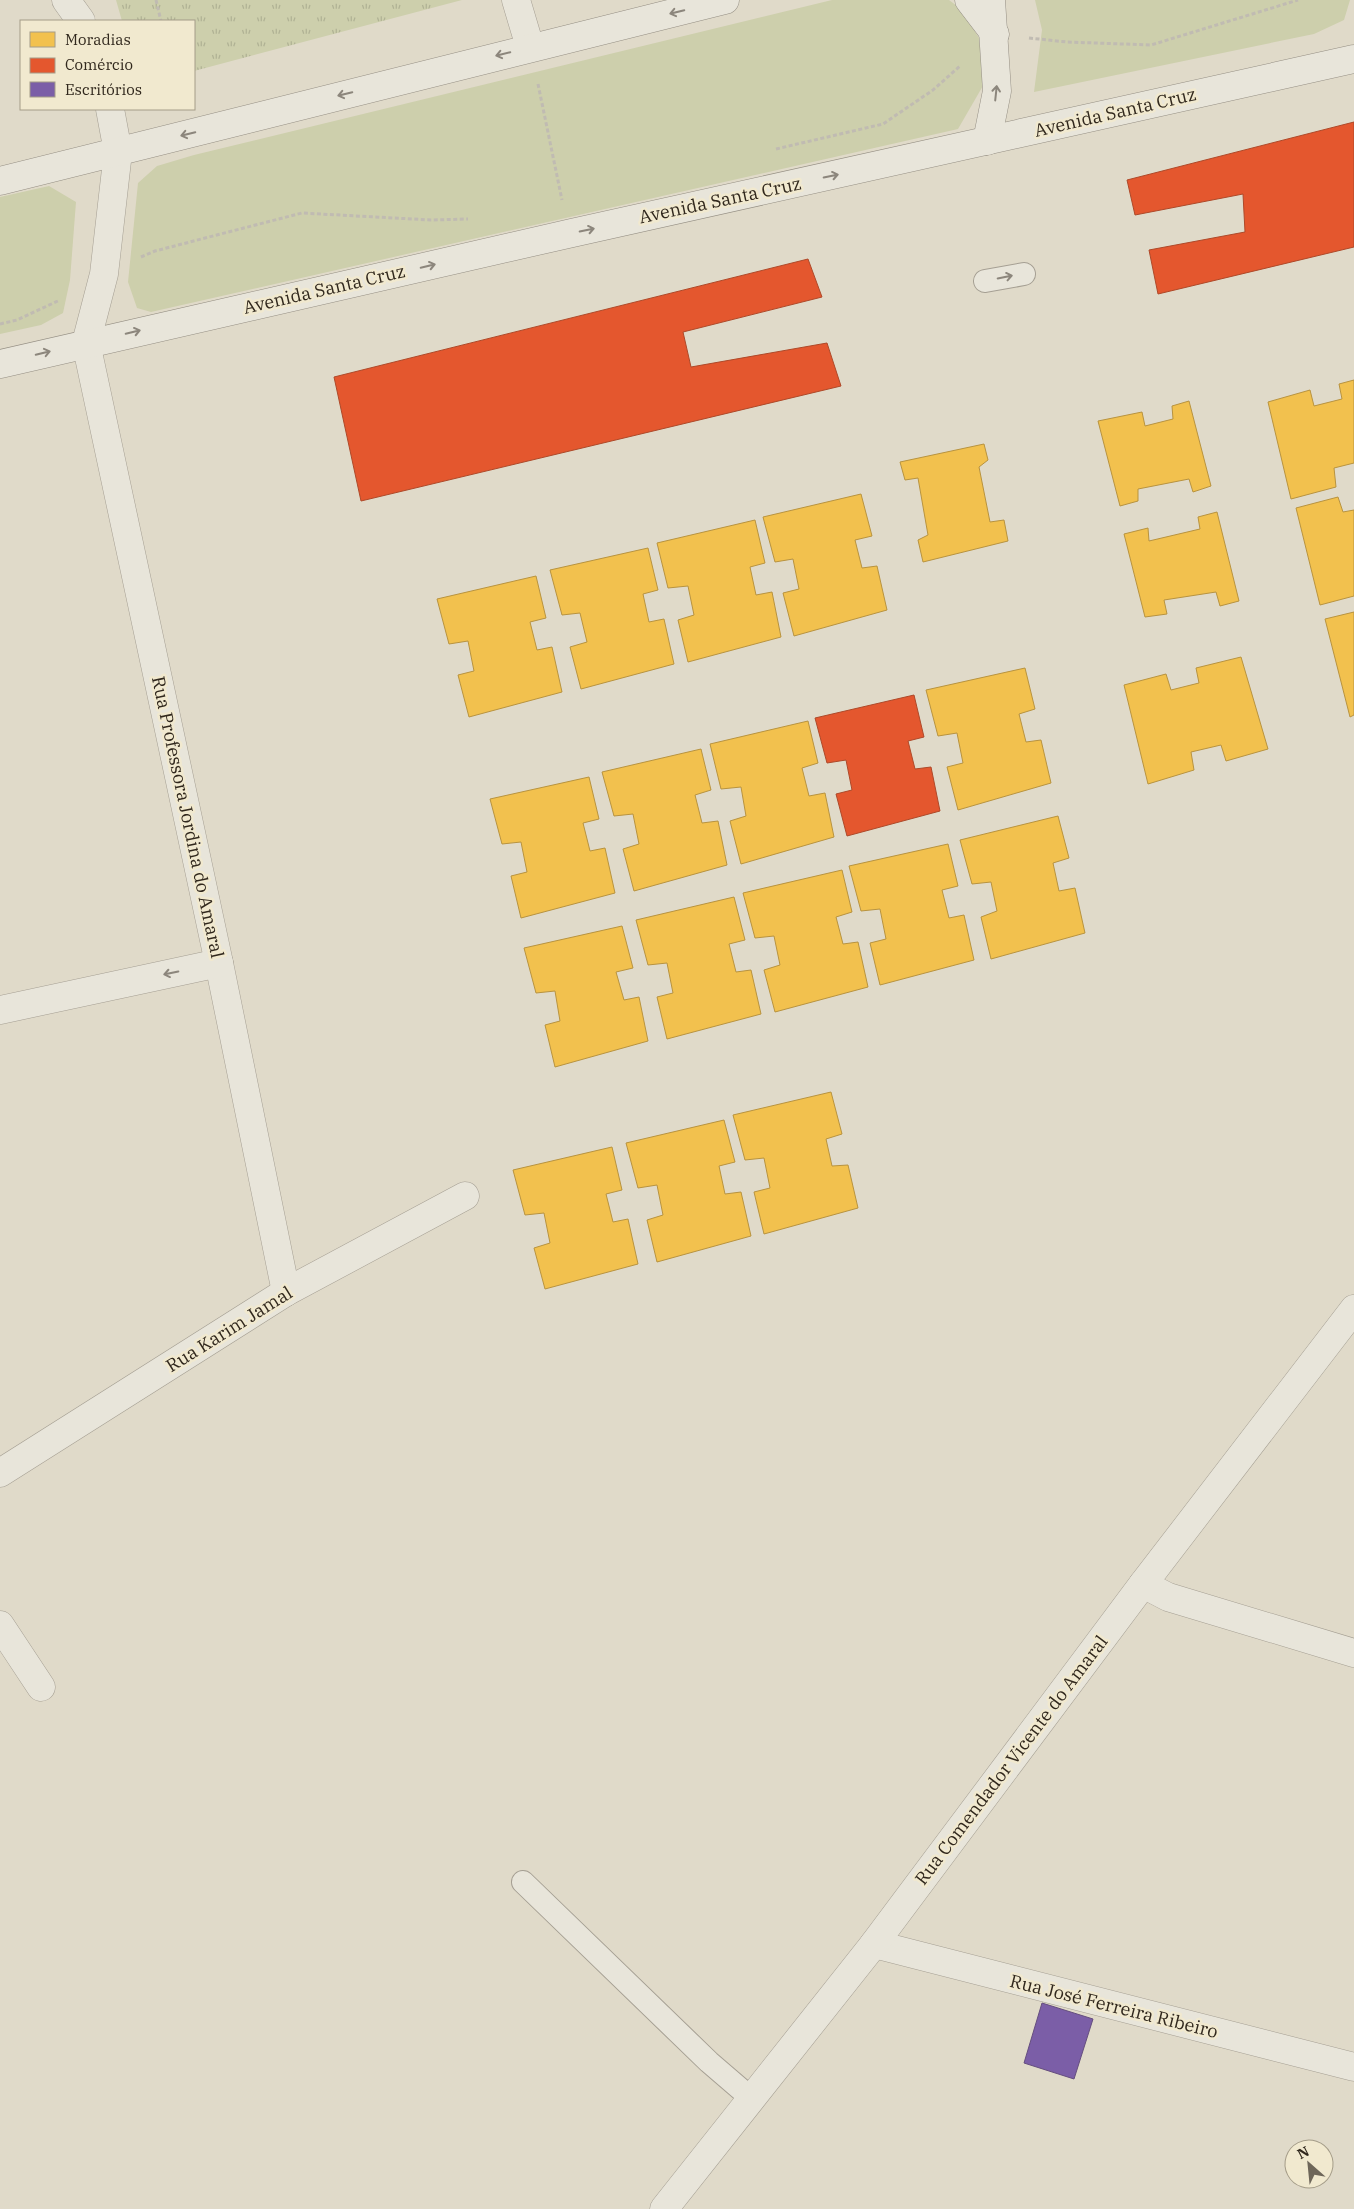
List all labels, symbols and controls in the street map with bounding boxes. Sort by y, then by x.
one-way arrow [670,7,686,17]
legend [20,20,195,110]
text: Moradias [65,30,131,49]
one-way arrow [495,50,511,59]
text: Comércio [65,55,133,74]
text: Escritórios [65,80,142,99]
street label: Avenida Santa Cruz [1032,82,1198,142]
one-way arrow [991,85,1001,101]
one-way arrow [338,90,354,99]
one-way arrow [180,130,196,139]
one-way arrow [822,171,838,180]
street label: Avenida Santa Cruz [637,172,803,228]
one-way arrow [578,225,594,234]
street label: Avenida Santa Cruz [241,259,407,319]
one-way arrow [420,260,436,270]
one-way arrow [996,272,1012,282]
one-way arrow [125,327,141,336]
one-way arrow [34,348,50,358]
street label: Rua Professora Jordina do Amaral [147,674,229,960]
one-way arrow [164,969,180,979]
street label: Rua Karim Jamal [162,1281,296,1377]
street label: Rua Comendador Vicente do Amaral [910,1631,1112,1889]
street label: Rua José Ferreira Ribeiro [1008,1969,1220,2043]
north arrow [1284,2139,1334,2189]
text: N [1294,2142,1312,2163]

